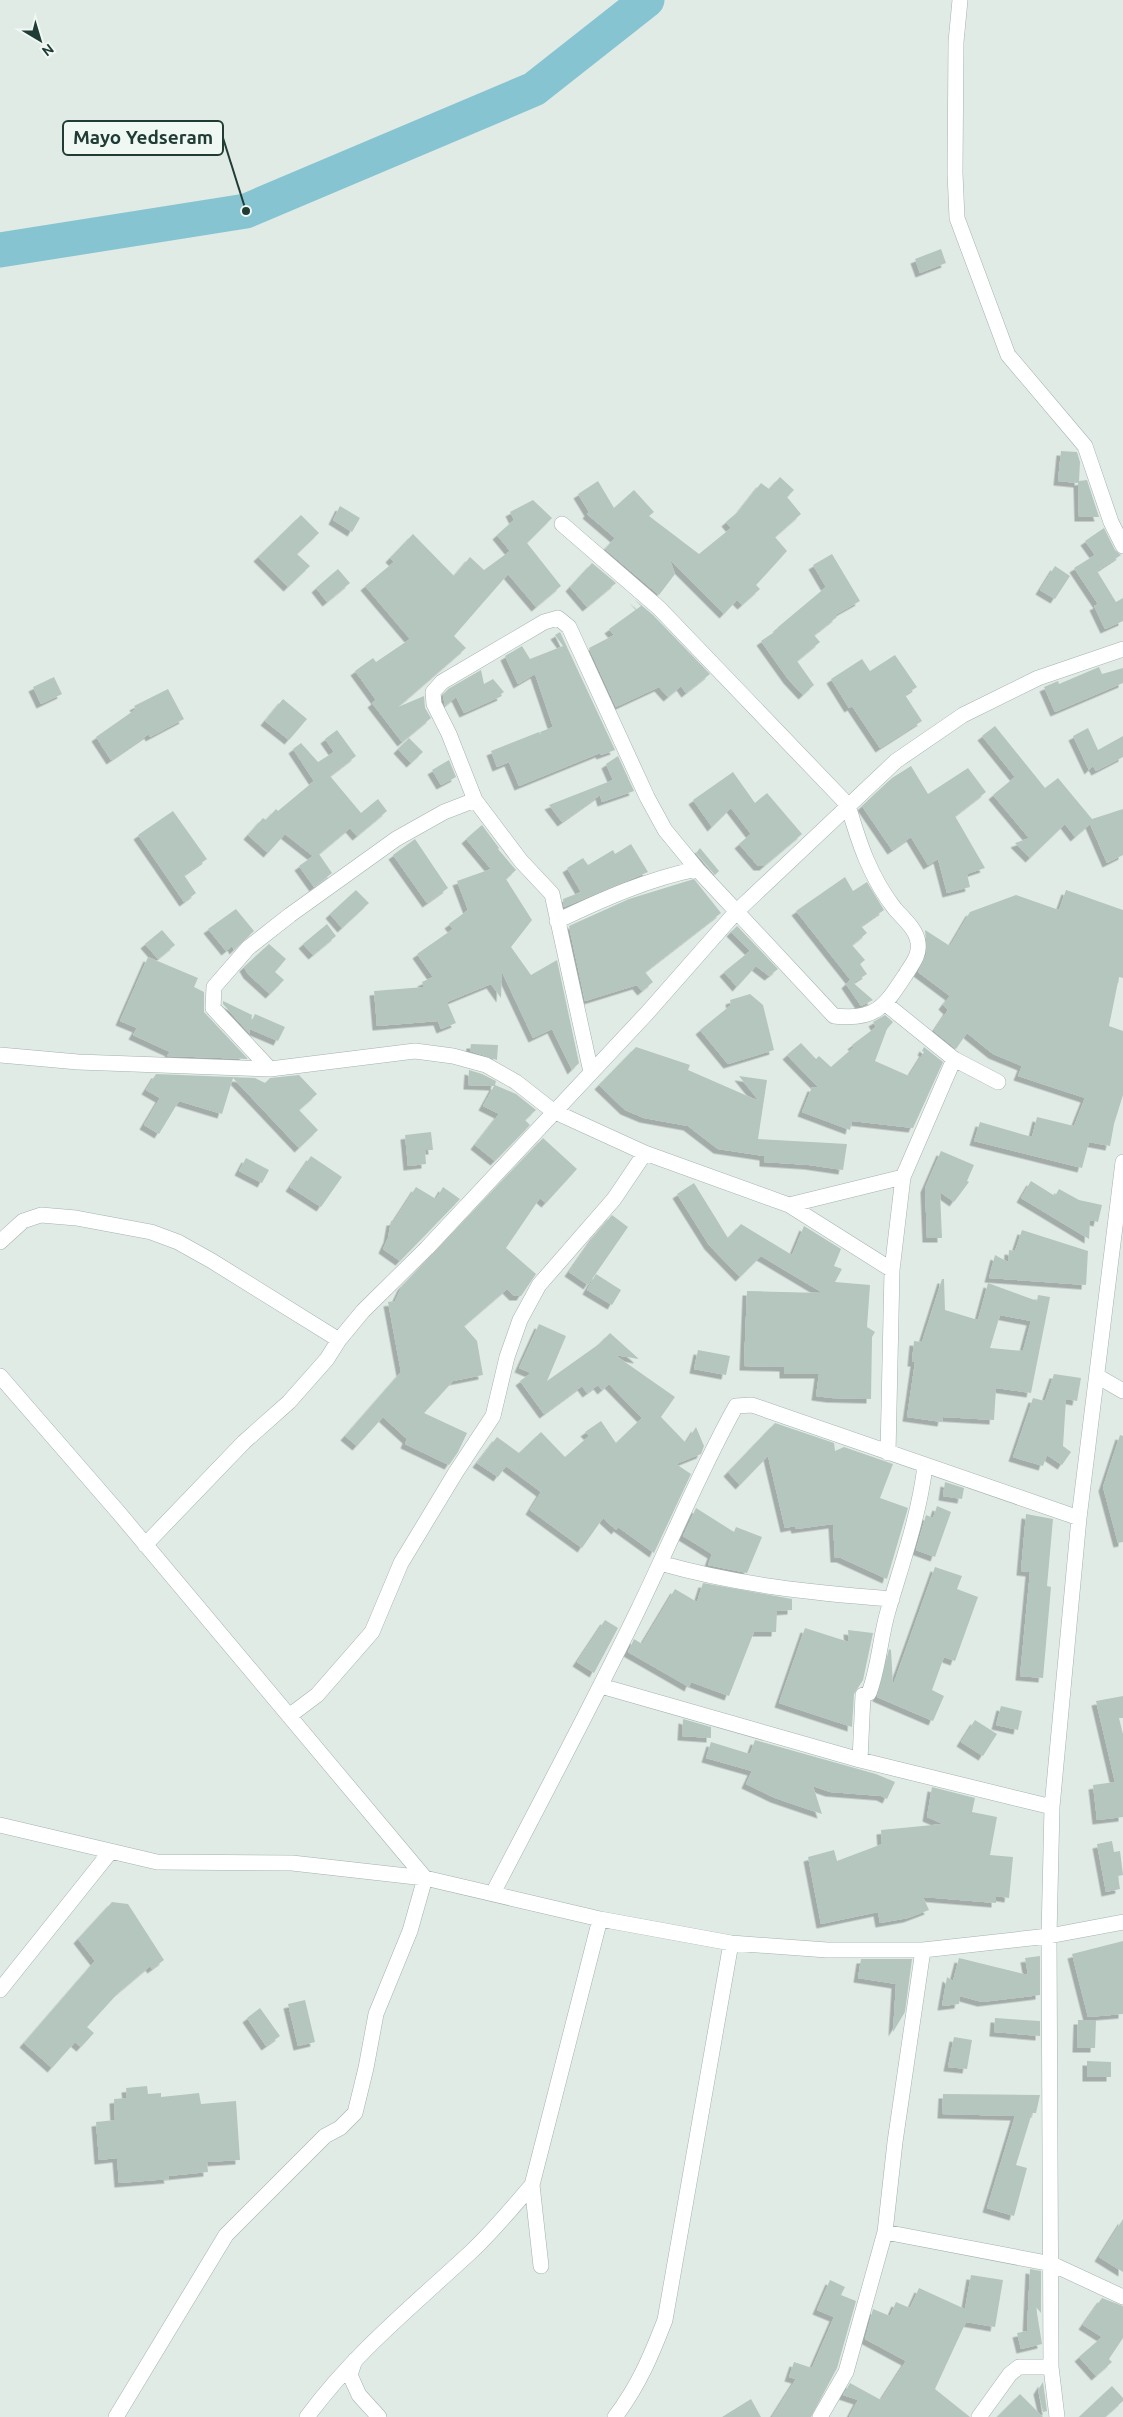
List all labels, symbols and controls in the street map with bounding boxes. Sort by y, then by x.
north arrow [15,15,65,65]
text: N [39,41,57,60]
callout: Mayo Yedseram [63,121,223,155]
text: Mayo Yedseram [73,126,213,148]

